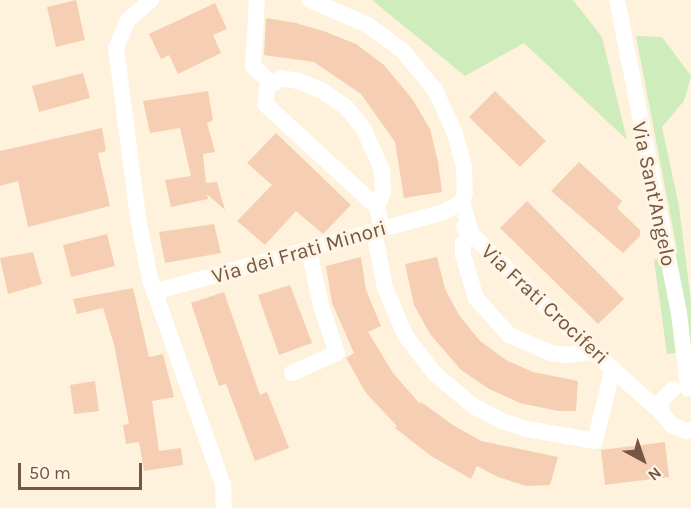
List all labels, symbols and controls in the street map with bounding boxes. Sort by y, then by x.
street label: Via Sant'Angelo [626,119,682,269]
street label: Via dei Frati Minori [209,215,389,289]
street label: Via Frati Crociferi [476,239,614,369]
north arrow [613,430,673,490]
scale bar [21,451,146,489]
text: 50 m [29,462,71,484]
text: N [644,463,665,485]

